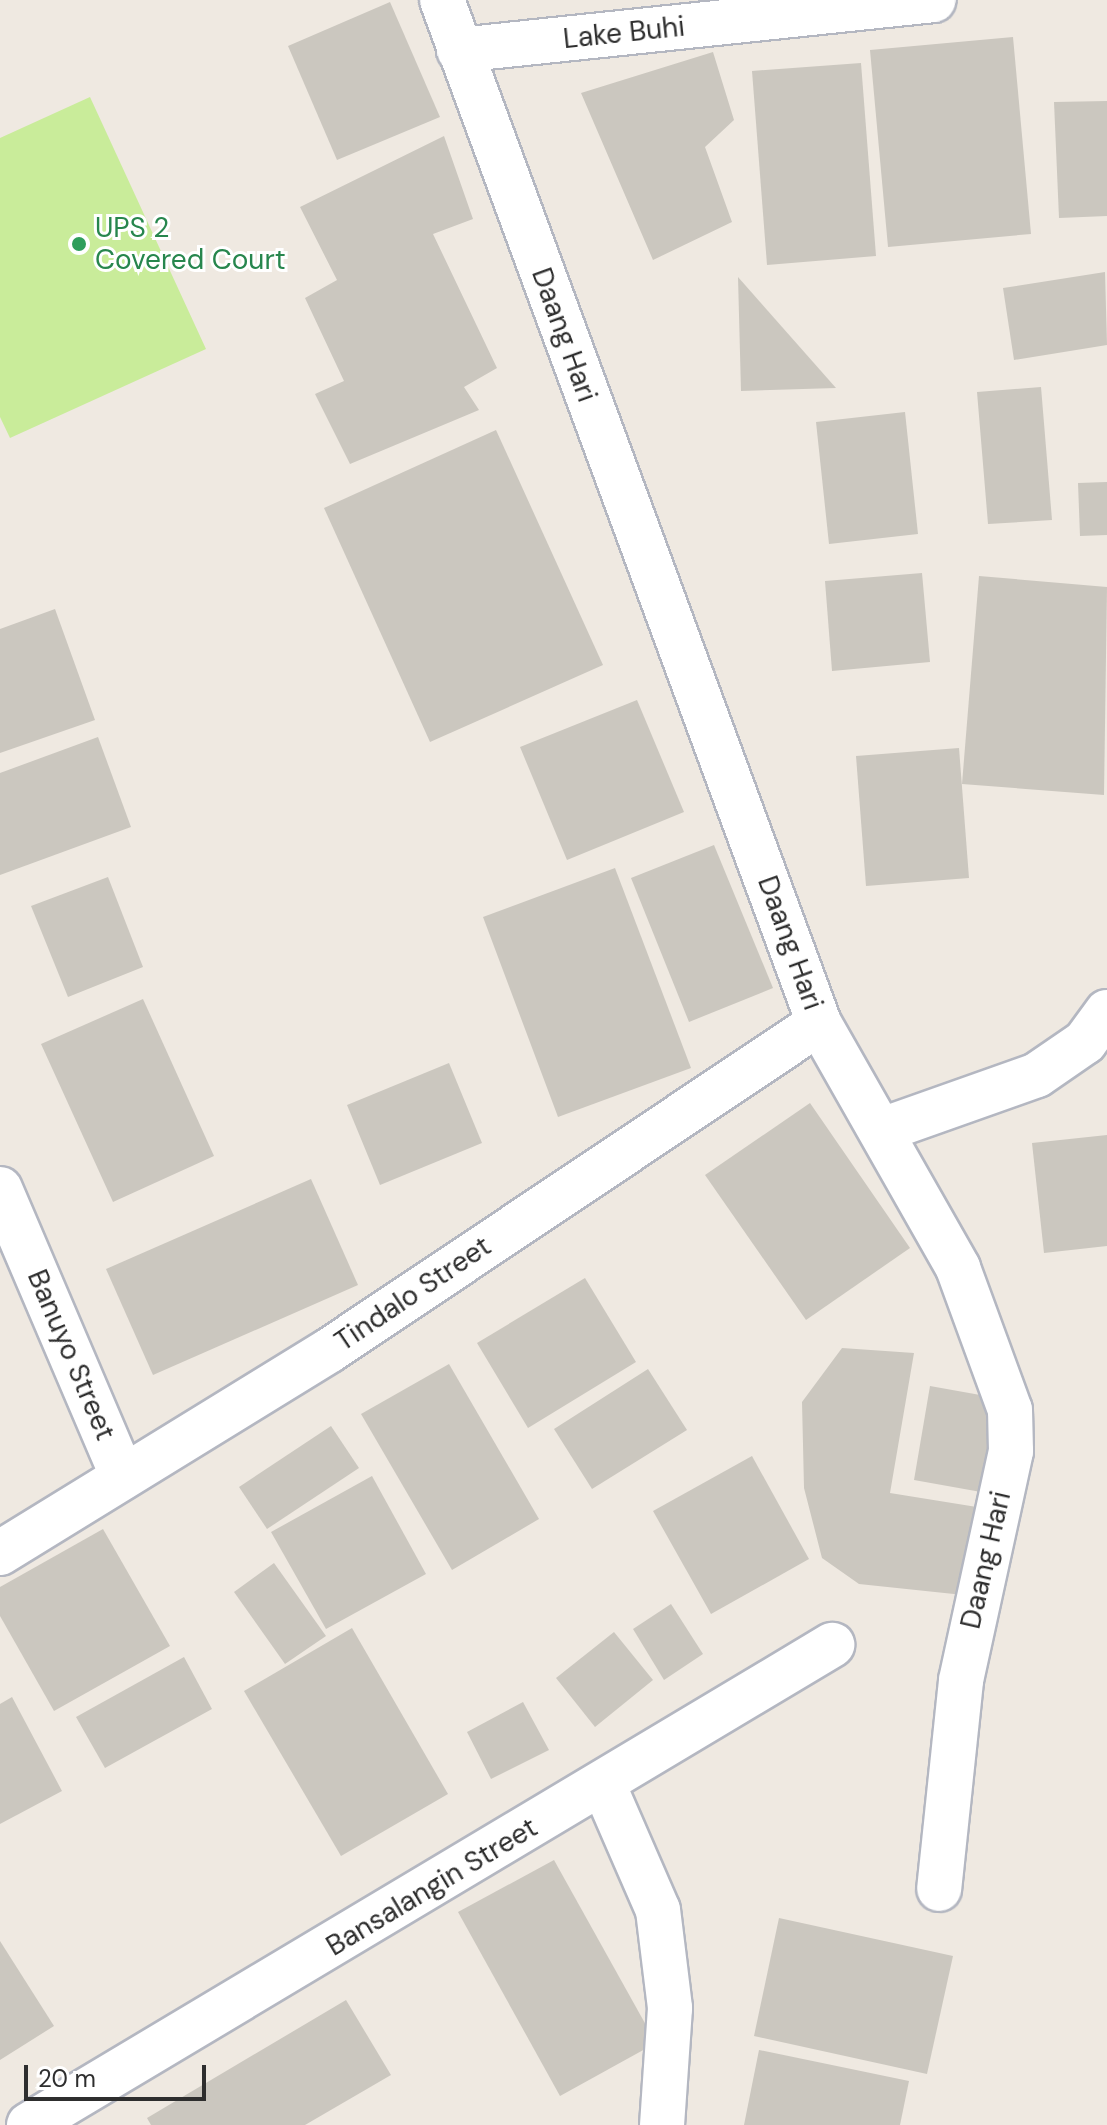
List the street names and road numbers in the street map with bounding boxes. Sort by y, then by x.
street label: Lake Buhi [561,10,687,56]
street label: Daang Hari [524,263,604,407]
street label: Daang Hari [750,871,830,1015]
street label: Tindalo Street [329,1229,497,1359]
street label: Banuyo Street [20,1265,122,1445]
street label: Daang Hari [954,1488,1018,1632]
street label: Bansalangin Street [320,1811,544,1963]

